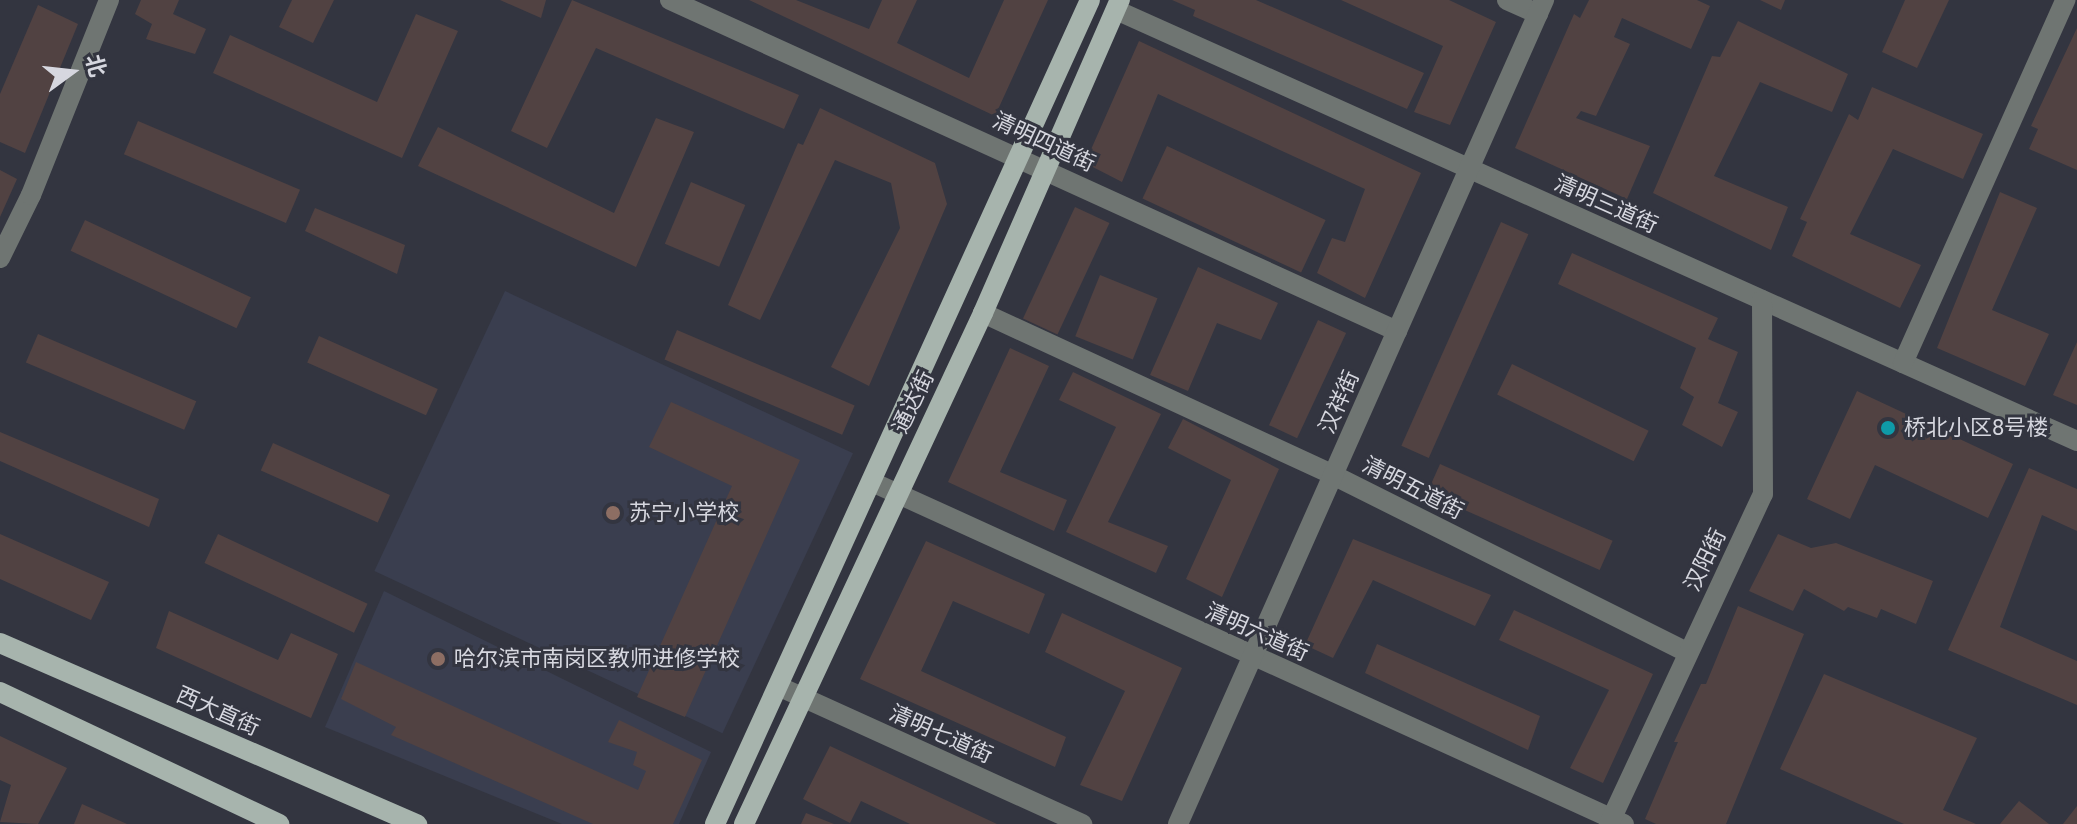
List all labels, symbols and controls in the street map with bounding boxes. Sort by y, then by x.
north arrow [32,32,112,112]
text: 北 [81,52,111,80]
street label: 清明四道街 [989,107,1099,177]
street label: 清明三道街 [1550,170,1662,238]
street label: 汉祥街 [1314,366,1364,438]
street label: 通达街 [887,367,939,437]
place label: 桥北小区8号楼 [1904,415,2048,441]
marker: 桥北小区8号楼 [1879,419,1897,437]
street label: 清明五道街 [1358,451,1468,525]
place label: 苏宁小学校 [629,500,739,526]
marker: 苏宁小学校 [604,504,622,522]
street label: 汉阳街 [1679,525,1731,595]
street label: 清明六道街 [1201,598,1313,666]
place label: 哈尔滨市南岗区教师进修学校 [454,646,740,672]
marker: 哈尔滨市南岗区教师进修学校 [429,650,447,668]
street label: 西大直街 [172,681,264,741]
street label: 清明七道街 [885,700,997,768]

